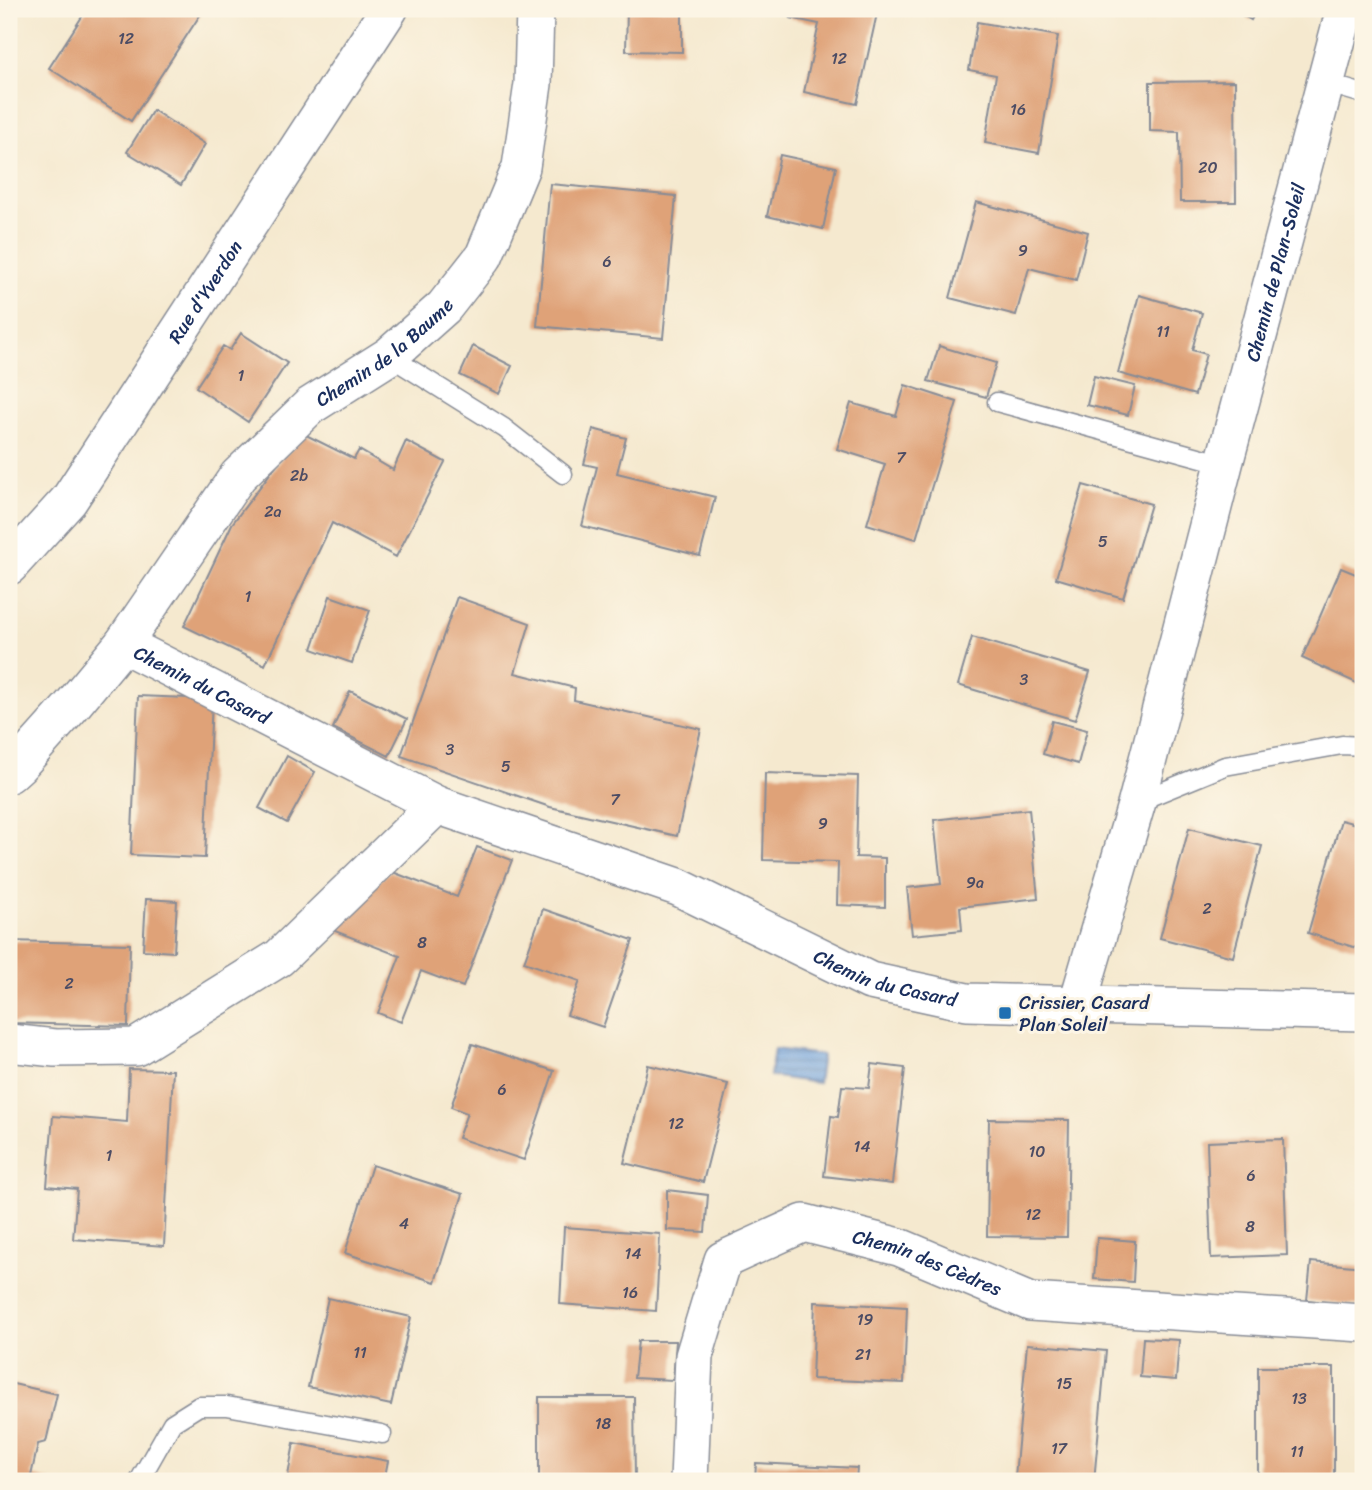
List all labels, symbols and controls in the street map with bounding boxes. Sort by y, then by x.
house number: 12 [118,24,134,53]
house number: 12 [831,44,847,73]
house number: 16 [1010,95,1026,124]
house number: 20 [1198,153,1218,182]
street label: Chemin de Plan-Soleil [1236,179,1315,365]
street label: Rue d'Yverdon [159,233,251,350]
house number: 9 [1018,236,1028,265]
house number: 6 [602,247,612,276]
street label: Chemin de la Baume [309,290,463,416]
house number: 11 [1156,317,1170,346]
house number: 1 [238,361,245,390]
house number: 7 [896,443,906,472]
house number: 2b [290,461,308,490]
house number: 2a [264,497,282,526]
house number: 5 [1098,527,1108,556]
house number: 1 [245,582,252,611]
street label: Chemin du Casard [128,636,278,735]
house number: 3 [1020,665,1029,694]
house number: 3 [446,735,455,764]
house number: 5 [501,752,511,781]
house number: 7 [610,785,620,814]
house number: 9 [818,809,828,838]
house number: 9a [966,868,984,897]
house number: 2 [1202,894,1212,923]
house number: 8 [417,928,427,957]
street label: Chemin du Casard [808,940,962,1017]
house number: 2 [64,969,74,998]
place label: Crissier, Casard Plan Soleil [1019,986,1151,1041]
marker: Crissier, Casard Plan Soleil [997,1005,1013,1021]
house number: 6 [497,1075,507,1104]
house number: 12 [668,1109,684,1138]
house number: 14 [854,1132,870,1161]
house number: 10 [1029,1137,1045,1166]
house number: 1 [106,1141,113,1170]
house number: 6 [1246,1161,1256,1190]
house number: 12 [1025,1200,1041,1229]
house number: 4 [399,1209,409,1238]
house number: 8 [1245,1212,1255,1241]
street label: Chemin des Cèdres [849,1220,1007,1306]
house number: 14 [625,1239,641,1268]
house number: 16 [622,1278,638,1307]
house number: 19 [857,1305,874,1334]
house number: 11 [353,1338,367,1367]
house number: 21 [855,1340,871,1369]
house number: 15 [1056,1369,1073,1398]
house number: 13 [1291,1384,1307,1413]
house number: 18 [595,1409,612,1438]
house number: 17 [1051,1434,1068,1463]
house number: 11 [1290,1437,1304,1466]

